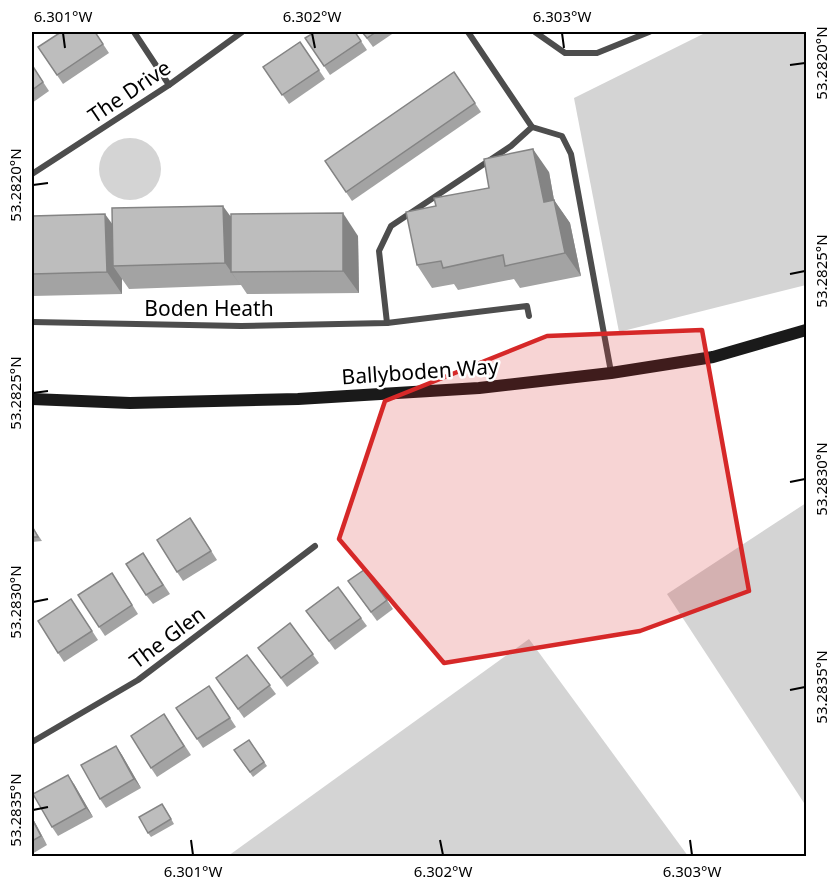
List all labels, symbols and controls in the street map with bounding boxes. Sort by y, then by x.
text: 6.301°W [34,6,92,26]
text: 6.302°W [283,6,341,26]
text: 6.303°W [533,6,591,26]
text: 53.2820°N [811,26,831,100]
street label: The Drive [82,53,176,129]
text: 53.2820°N [5,148,25,222]
text: 53.2825°N [811,234,831,308]
street label: Boden Heath [144,294,274,322]
street label: Ballyboden Way [341,352,500,390]
text: 53.2825°N [5,356,25,430]
text: 53.2830°N [811,442,831,516]
text: 53.2830°N [5,565,25,639]
street label: The Glen [124,599,210,675]
text: 53.2835°N [811,650,831,724]
text: 53.2835°N [5,773,25,847]
text: 6.301°W [164,861,222,881]
text: 6.302°W [414,861,472,881]
text: 6.303°W [663,861,721,881]

